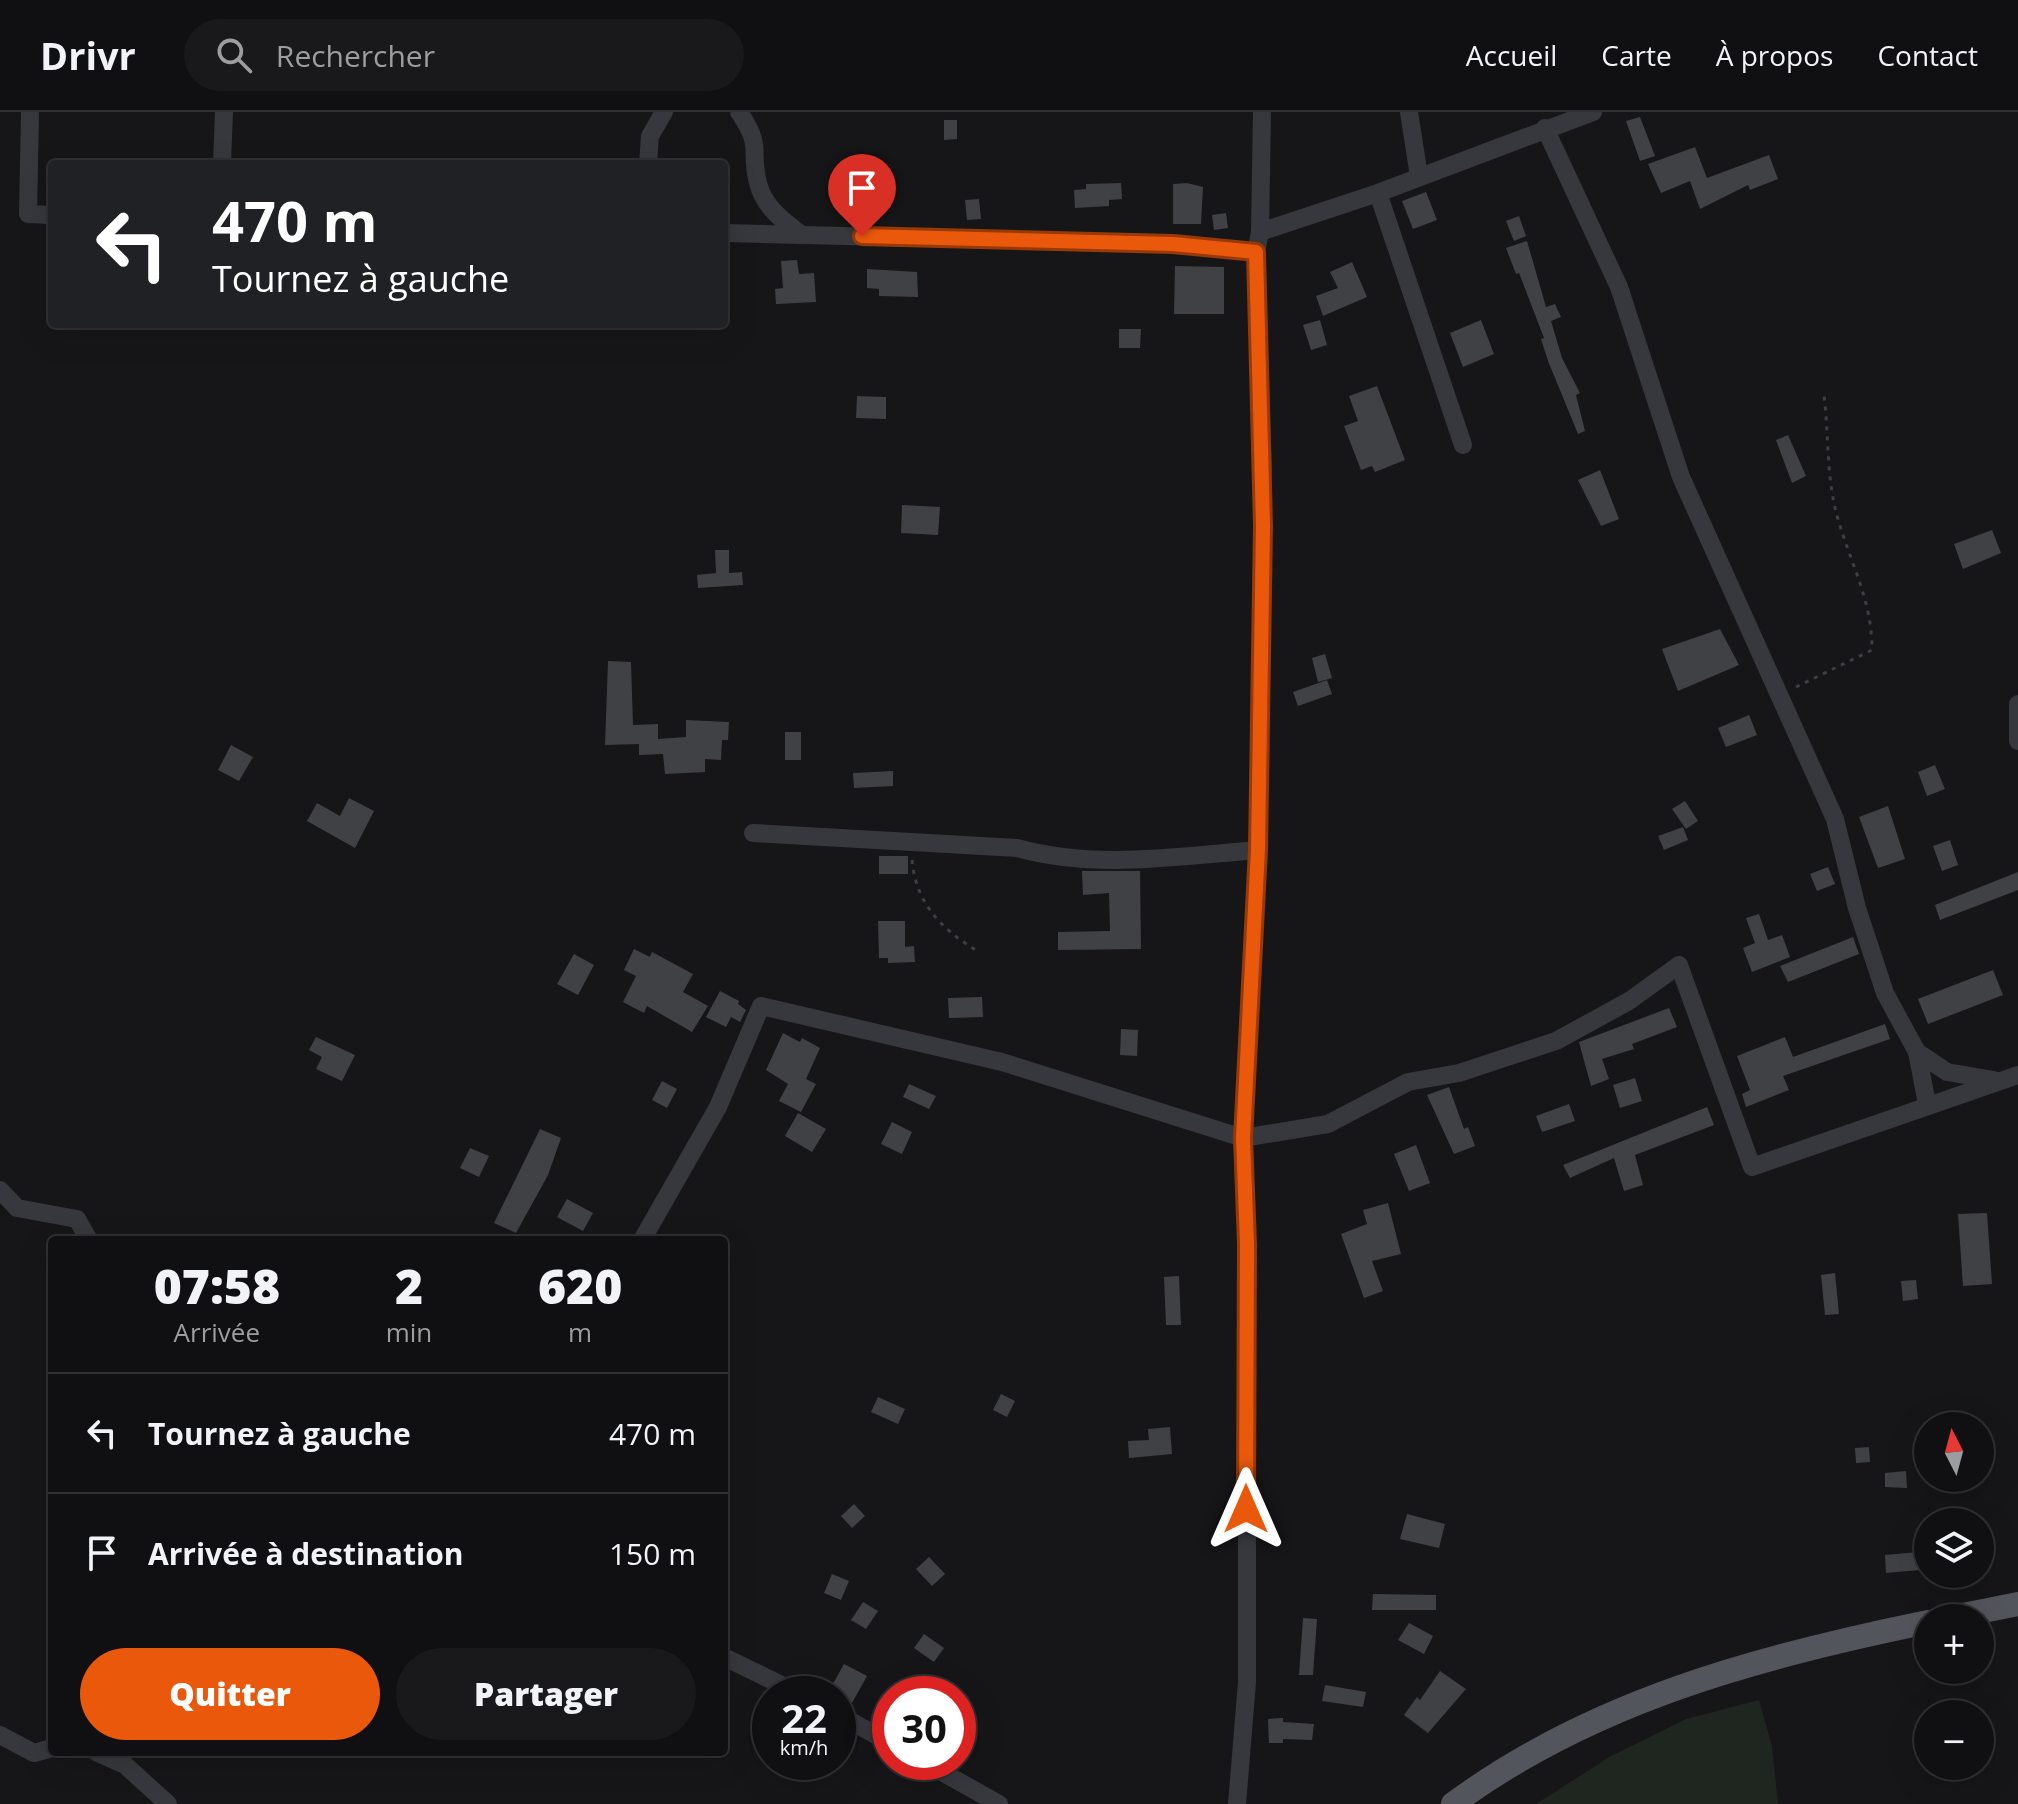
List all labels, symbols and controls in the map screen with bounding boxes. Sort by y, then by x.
search box [184,19,744,91]
text: Drivr [40,29,136,81]
icon: search [212,33,256,77]
text: Rechercher [276,35,435,76]
text: Accueil [1466,36,1557,74]
text: Carte [1601,36,1672,74]
text: À propos [1716,36,1833,74]
text: Contact [1877,36,1978,74]
pin [828,154,896,236]
icon: arrive [840,166,884,210]
text: 470 m [212,182,378,258]
icon: left [80,192,184,296]
text: Tournez à gauche [212,254,509,303]
text: 07:58 [154,1253,280,1318]
text: 2 [395,1253,423,1318]
text: 620 [538,1253,622,1318]
text: Arrivée [174,1314,260,1350]
text: min [386,1314,432,1350]
text: m [568,1314,592,1350]
icon: left [80,1411,124,1455]
north arrow [1914,1412,1994,1492]
map controls [1914,1412,1994,1780]
text: Tournez à gauche [148,1413,411,1454]
text: 470 m [609,1413,696,1454]
position arrow [1204,1467,1288,1551]
button: layers [1914,1508,1994,1588]
icon: arrive [80,1531,124,1575]
text: Arrivée à destination [148,1533,463,1574]
text: 150 m [609,1533,696,1574]
button: + [1914,1604,1994,1684]
button: Quitter [80,1648,380,1740]
button: Partager [396,1648,696,1740]
speed limit sign: 30 [872,1676,976,1780]
text: 22 [781,1690,827,1745]
button: − [1914,1700,1994,1780]
text: km/h [780,1734,828,1761]

